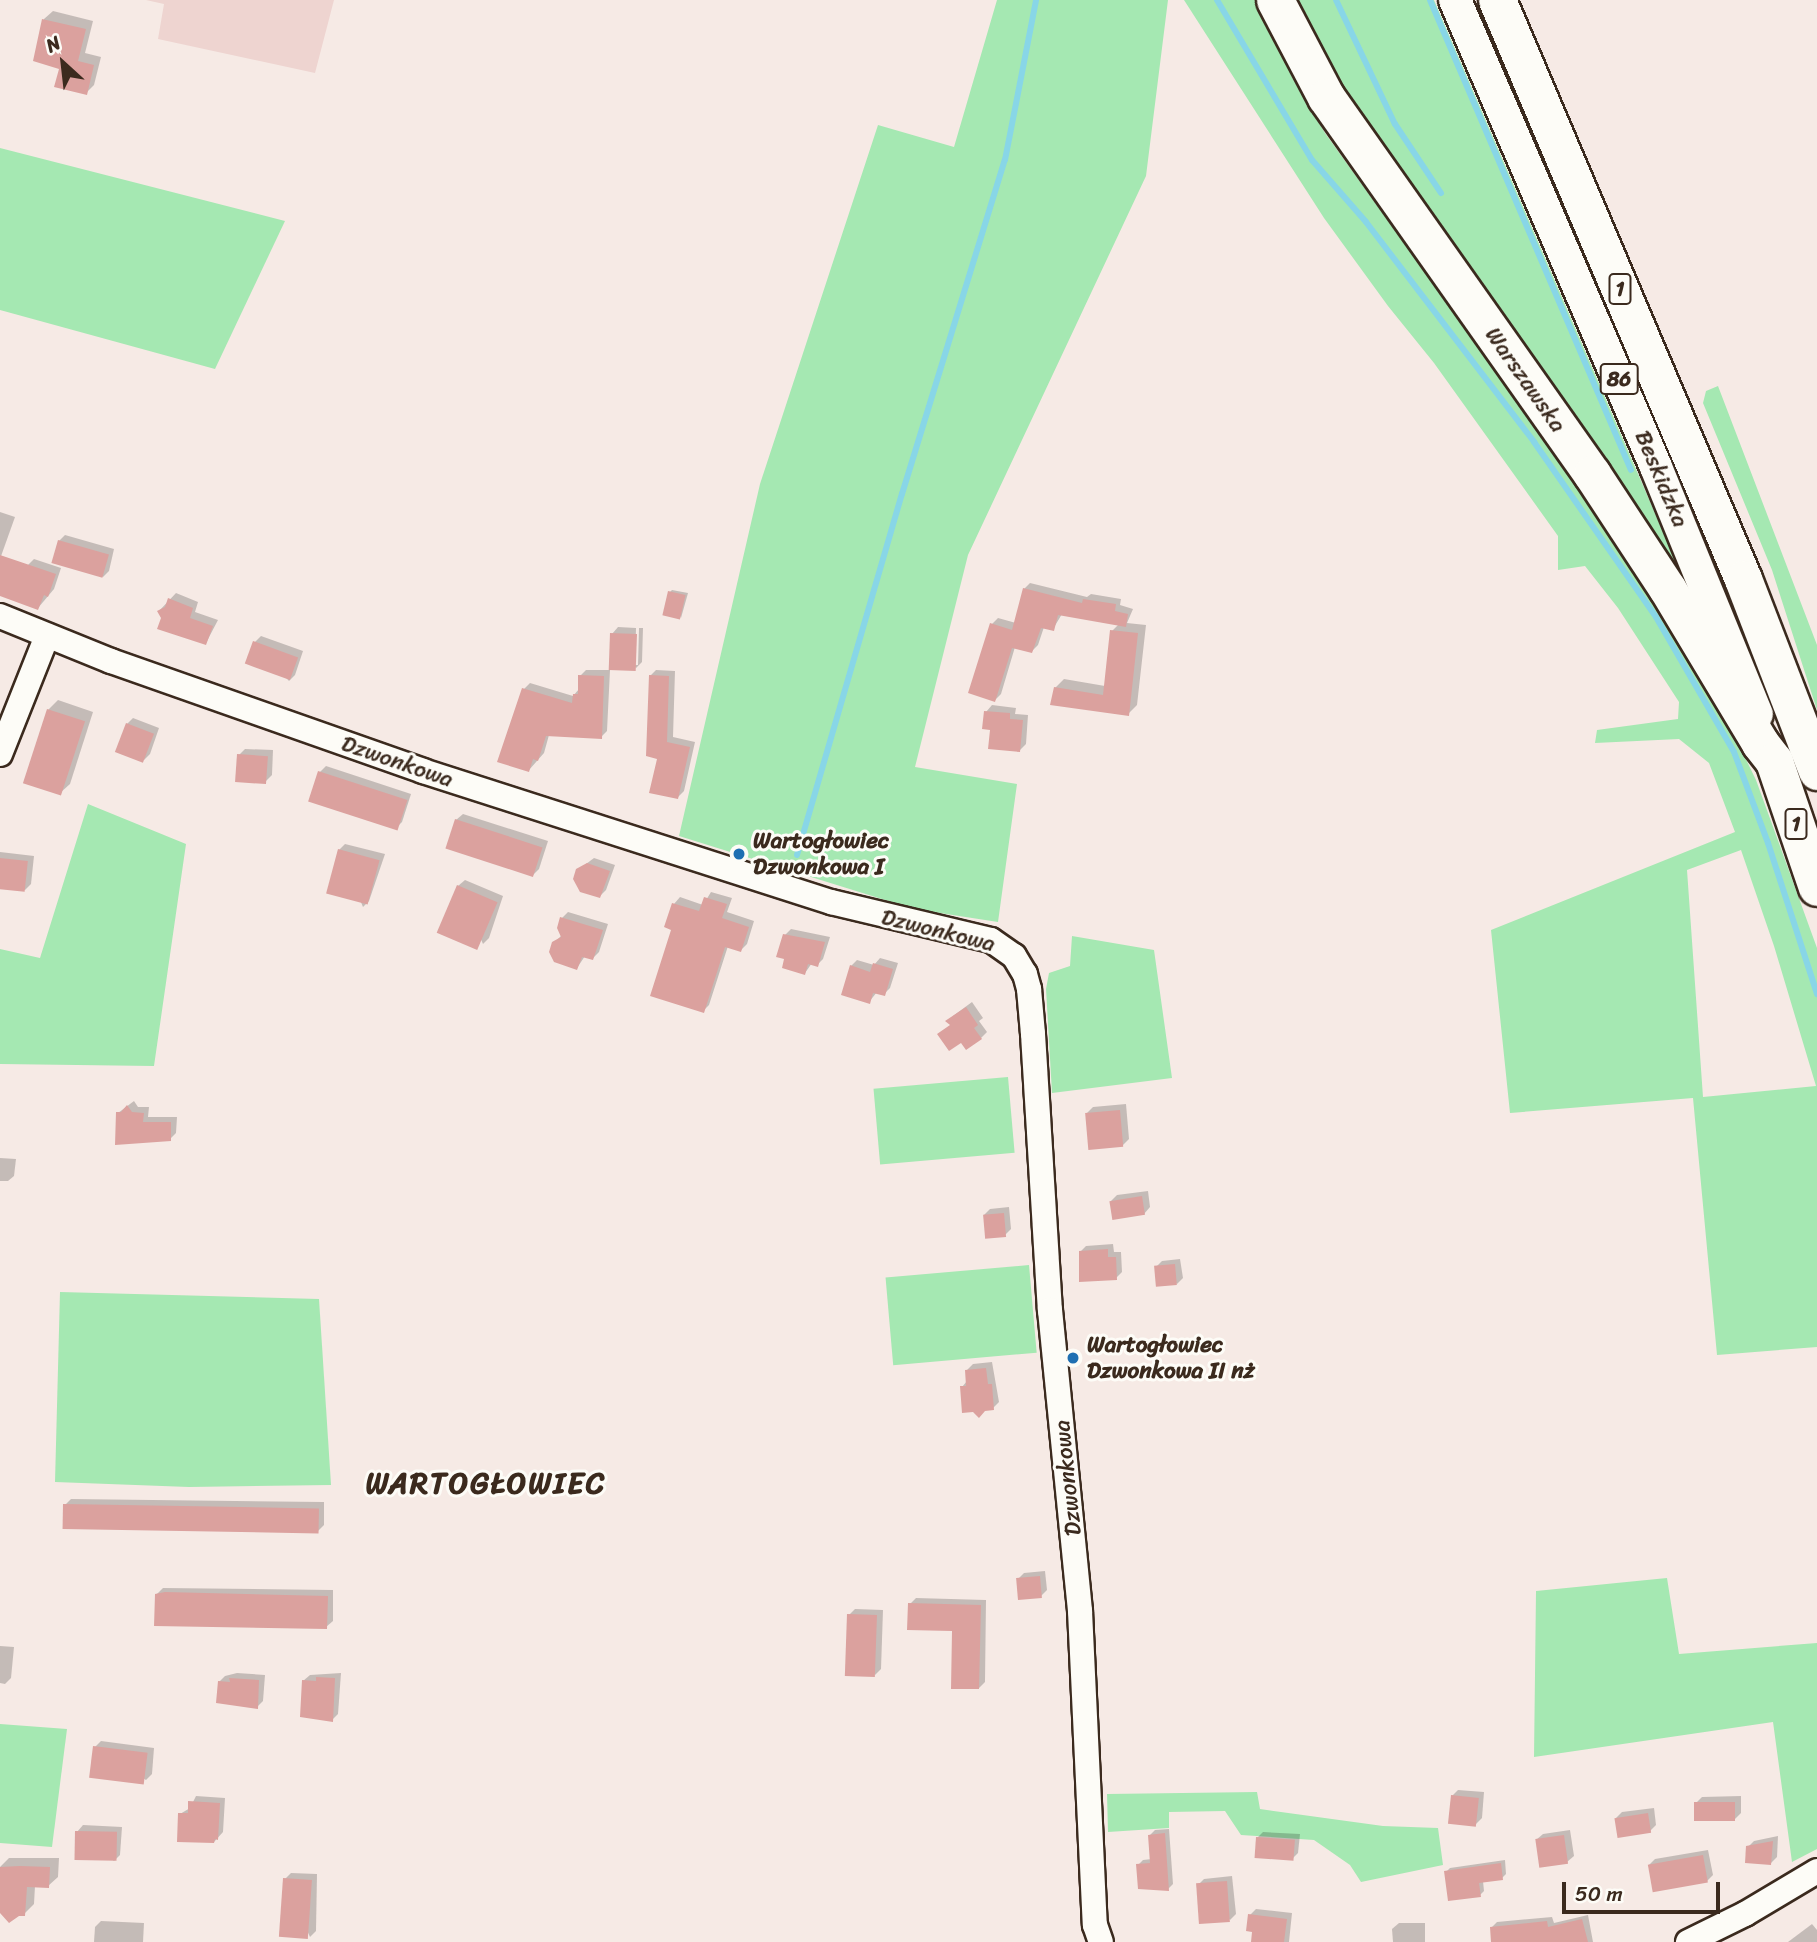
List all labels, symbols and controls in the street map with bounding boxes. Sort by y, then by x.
text: N [40,26,67,62]
north arrow [28,28,98,98]
road number: 1 [1608,272,1632,306]
street label: Warszawska [1479,322,1571,438]
road number: 86 [1598,362,1640,396]
street label: Beskidzka [1628,427,1694,531]
street label: Dzwonkowa [338,730,456,794]
road number: 1 [1784,806,1808,842]
place label: Wartogłowiec Dzwonkowa I [753,827,890,881]
marker: Wartogłowiec Dzwonkowa I [731,846,747,862]
street label: Dzwonkowa [878,904,998,958]
place label: Wartogłowiec Dzwonkowa II nż [1087,1331,1255,1385]
marker: Wartogłowiec Dzwonkowa II nż [1065,1350,1081,1366]
street label: Dzwonkowa [1048,1419,1088,1537]
district label: WARTOGŁOWIEC [368,1465,604,1501]
scale bar [1565,1868,1722,1912]
text: 50 m [1575,1875,1623,1913]

